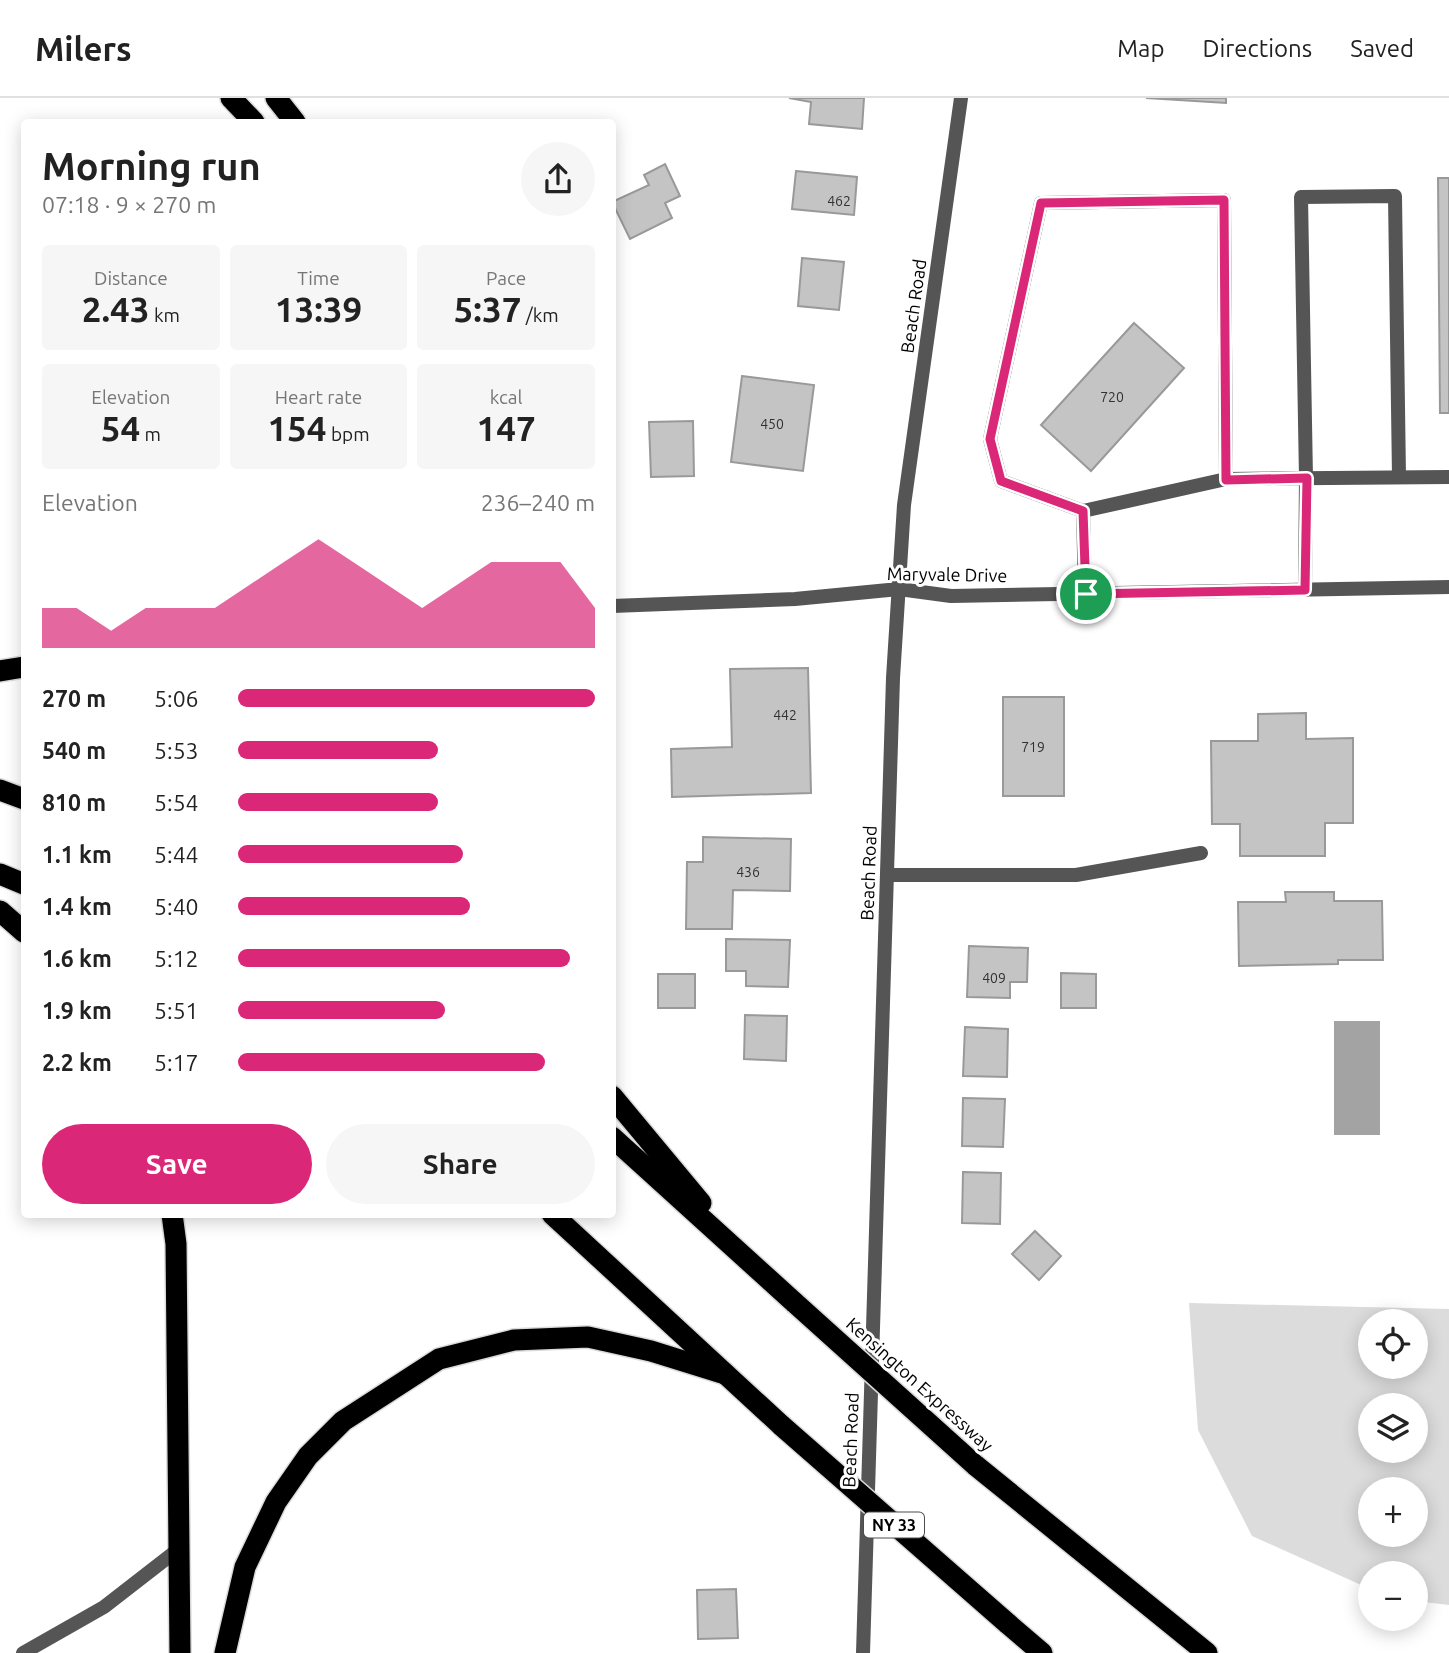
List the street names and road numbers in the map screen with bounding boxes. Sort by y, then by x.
street label: Beach Road [896,258,930,354]
street label: Maryvale Drive [887,563,1007,585]
street label: Beach Road [856,825,880,921]
street label: Kensington Expressway [843,1313,997,1455]
street label: Beach Road [838,1392,862,1488]
road number: NY 33 [864,1512,924,1538]

